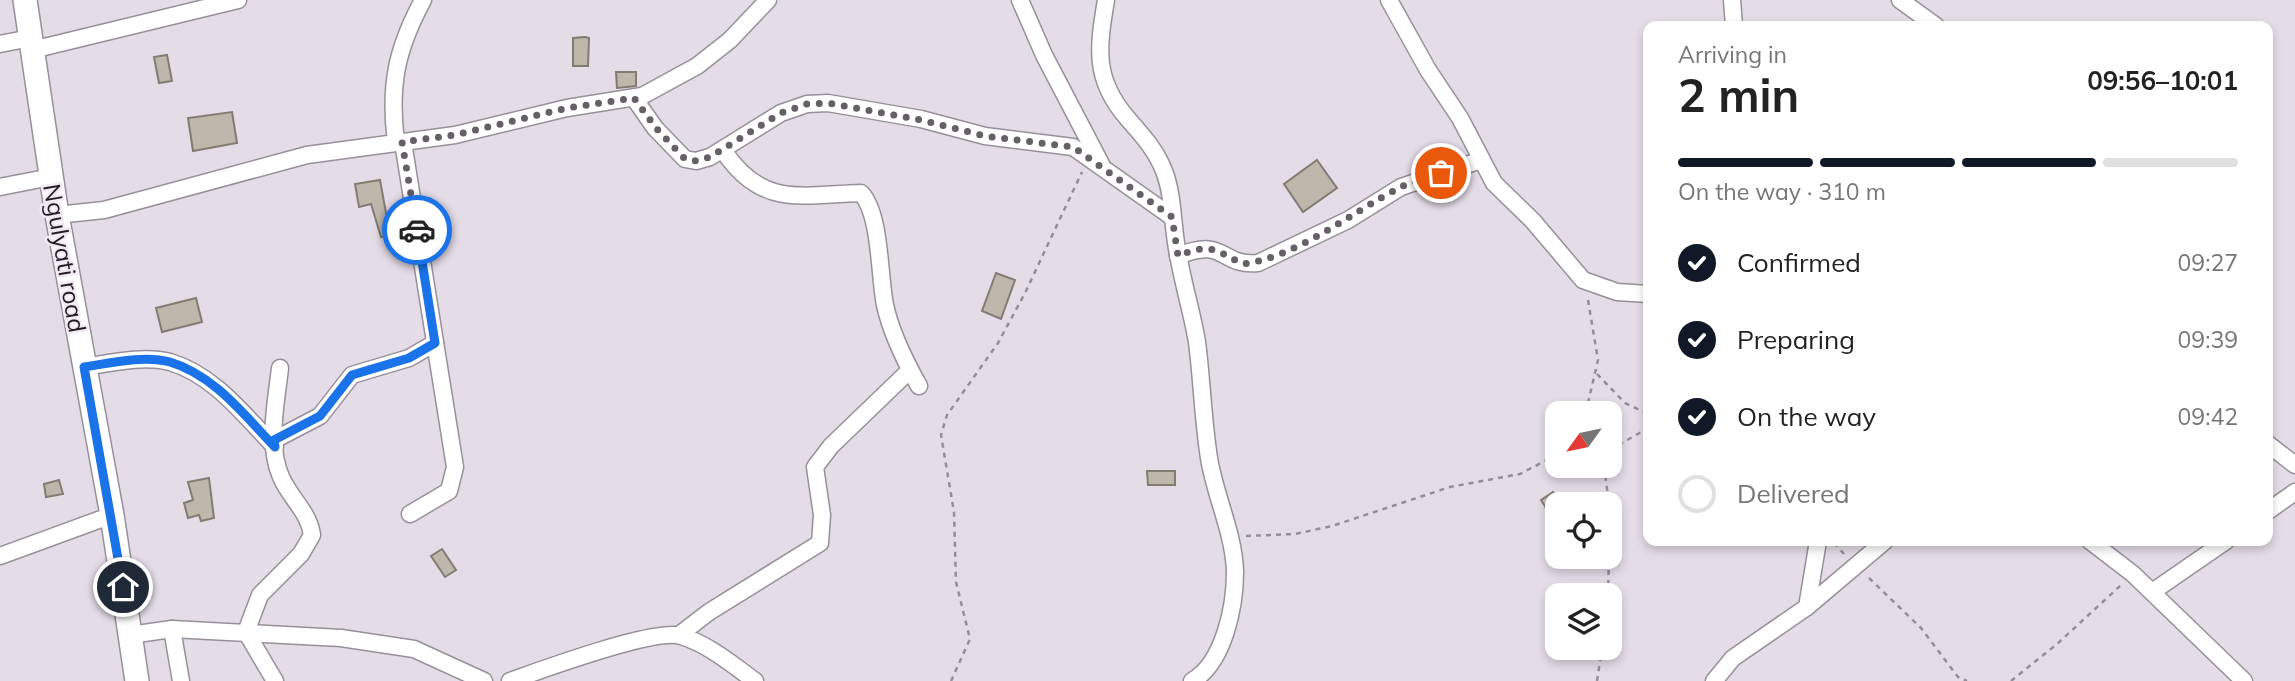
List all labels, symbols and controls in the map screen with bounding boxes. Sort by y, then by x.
text: Arriving in [1678,40,1787,69]
text: 09:56–10:01 [2087,64,2238,97]
text: 2 min [1678,66,1799,124]
pin [1411,143,1471,203]
icon: bag [1422,154,1460,192]
text: On the way · 310 m [1678,177,1886,206]
street label: Ngulyati road [37,181,93,335]
courier [382,195,452,265]
icon: car [398,211,436,249]
icon: check [1678,244,1716,282]
text: Confirmed [1737,246,1861,279]
text: 09:27 [2178,248,2238,277]
icon: check [1678,321,1716,359]
text: Preparing [1737,323,1855,356]
text: 09:39 [2178,325,2238,354]
icon: check [1678,398,1716,436]
text: On the way [1737,400,1876,433]
north arrow [1545,401,1622,478]
map controls [1545,401,1622,660]
text: 09:42 [2178,402,2238,431]
text: Delivered [1737,477,1850,510]
button: locate [1545,492,1622,569]
pin [93,557,153,617]
icon: home [104,568,142,606]
button: layers [1545,583,1622,660]

